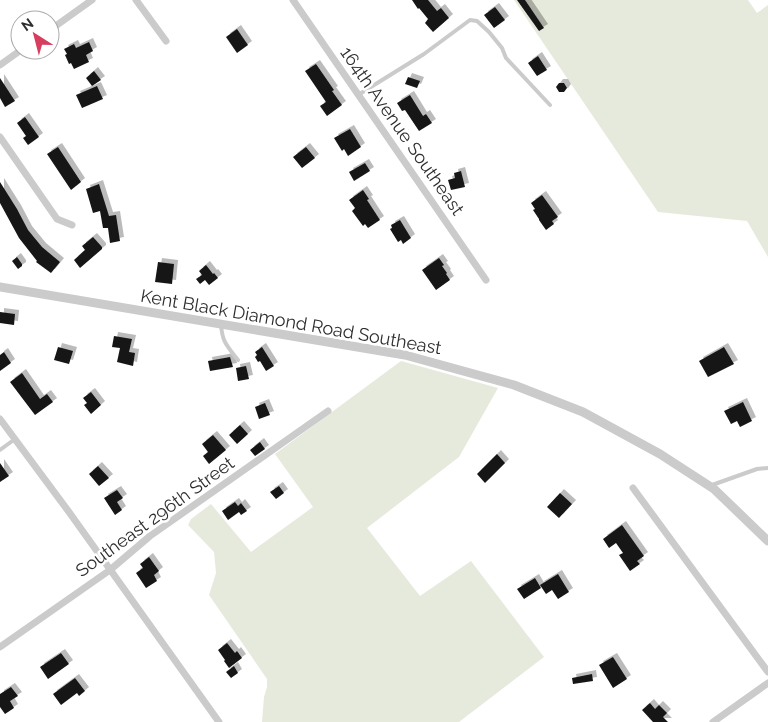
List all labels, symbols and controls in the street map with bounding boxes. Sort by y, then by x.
north arrow [10,10,60,60]
text: N [18,15,36,34]
street label: 164th Avenue Southeast [336,43,469,219]
street label: Kent Black Diamond Road Southeast [139,285,443,358]
street label: Southeast 296th Street [72,452,238,581]

